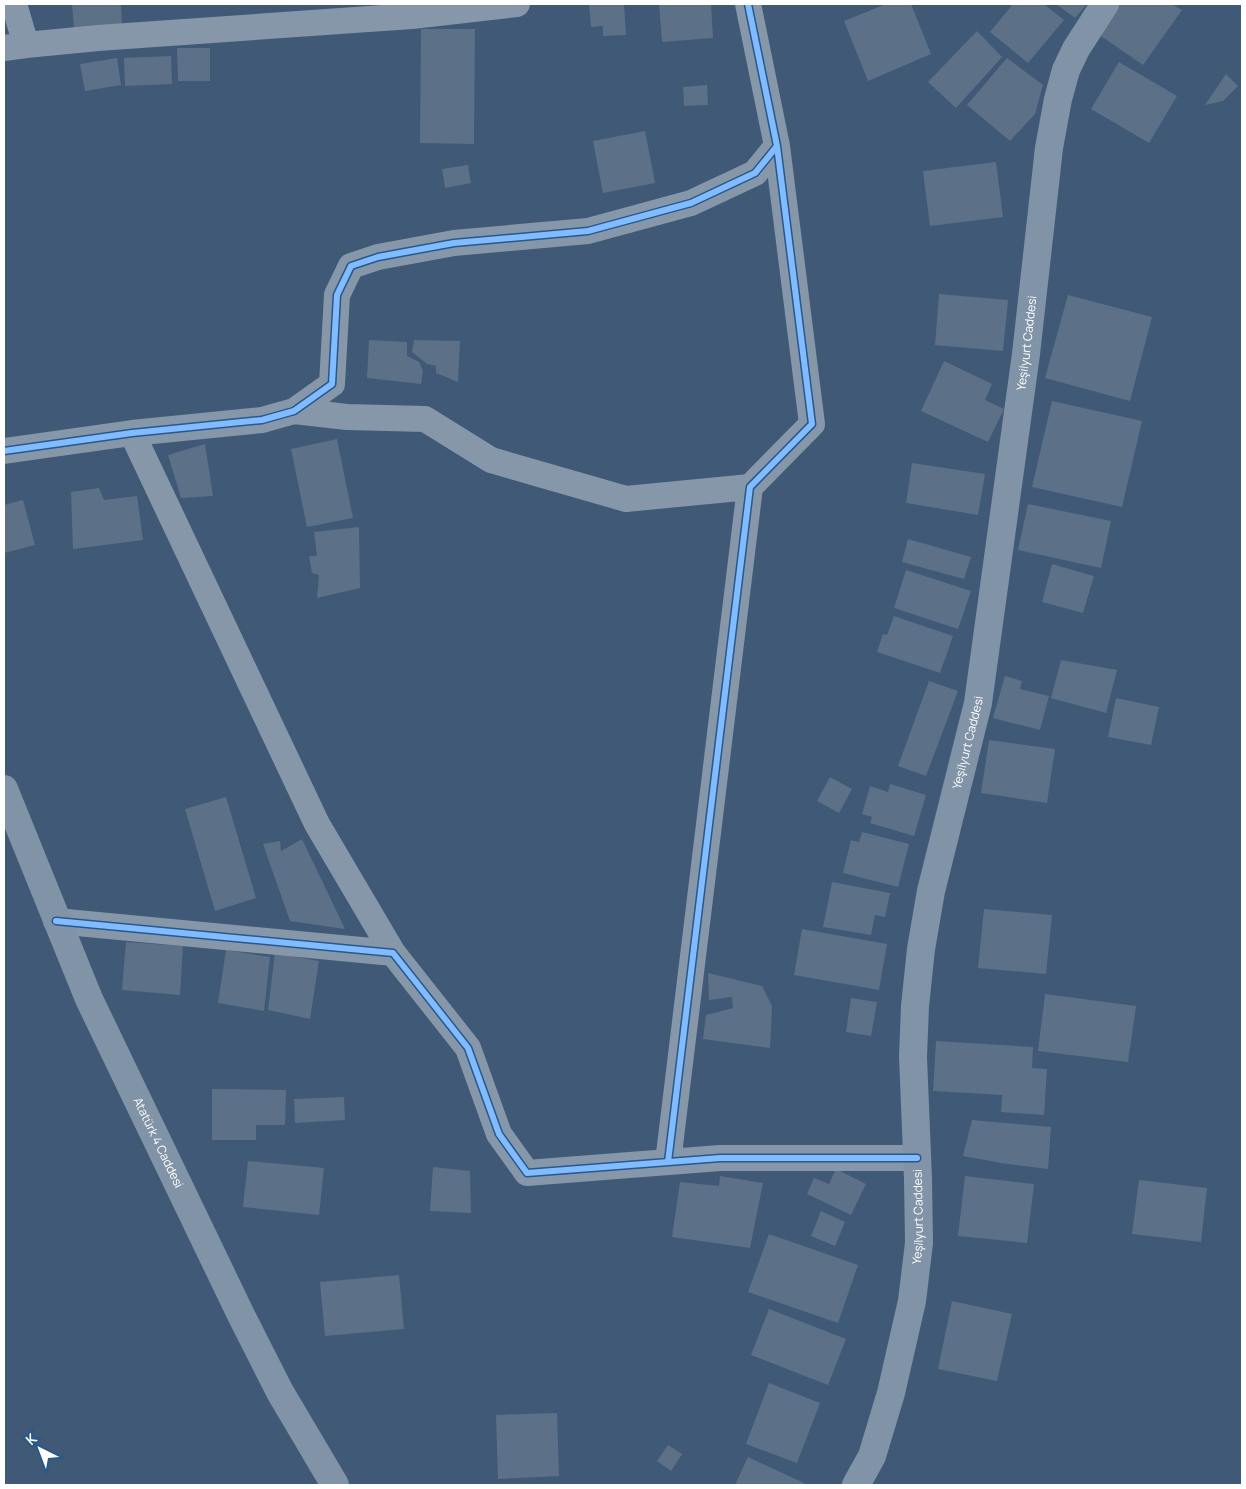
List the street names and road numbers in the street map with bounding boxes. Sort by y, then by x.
street label: Yeşilyurt Caddesi [1012,295,1040,392]
street label: Yeşilyurt Caddesi [948,695,987,791]
street label: Atatürk 4 Caddesi [130,1094,188,1191]
street label: Yeşilyurt Caddesi [908,1169,927,1265]

